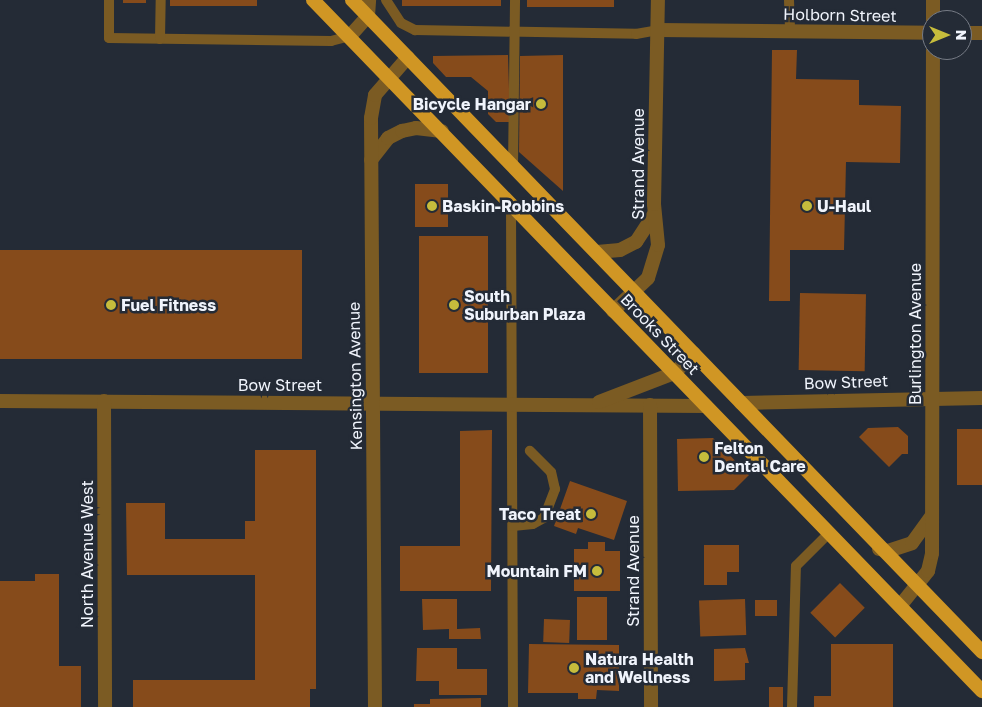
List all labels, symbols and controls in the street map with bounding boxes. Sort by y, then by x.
street label: Holborn Street [783,4,897,26]
north arrow [922,10,972,60]
text: N [953,30,970,40]
place label: Bicycle Hangar [413,94,531,114]
marker: Bicycle Hangar [535,98,547,110]
street label: Strand Avenue [628,108,648,220]
place label: Baskin-Robbins [442,196,564,216]
place label: U-Haul [817,196,871,216]
marker: Baskin-Robbins [426,200,438,212]
marker: U-Haul [801,200,813,212]
street label: Burlington Avenue [905,263,925,405]
place label: South Suburban Plaza [464,286,585,324]
street label: Brooks Street [617,290,703,378]
place label: Fuel Fitness [121,295,216,315]
marker: Fuel Fitness [105,299,117,311]
marker: South Suburban Plaza [448,299,460,311]
street label: Kensington Avenue [344,302,366,450]
street label: Bow Street [803,371,889,393]
street label: Bow Street [238,375,322,395]
place label: Felton Dental Care [714,438,806,476]
marker: Felton Dental Care [698,451,710,463]
street label: North Avenue West [77,480,97,628]
place label: Taco Treat [499,504,581,524]
marker: Taco Treat [585,508,597,520]
street label: Strand Avenue [623,515,643,627]
place label: Mountain FM [486,561,587,581]
marker: Mountain FM [591,565,603,577]
place label: Natura Health and Wellness [585,649,694,687]
marker: Natura Health and Wellness [567,661,581,675]

